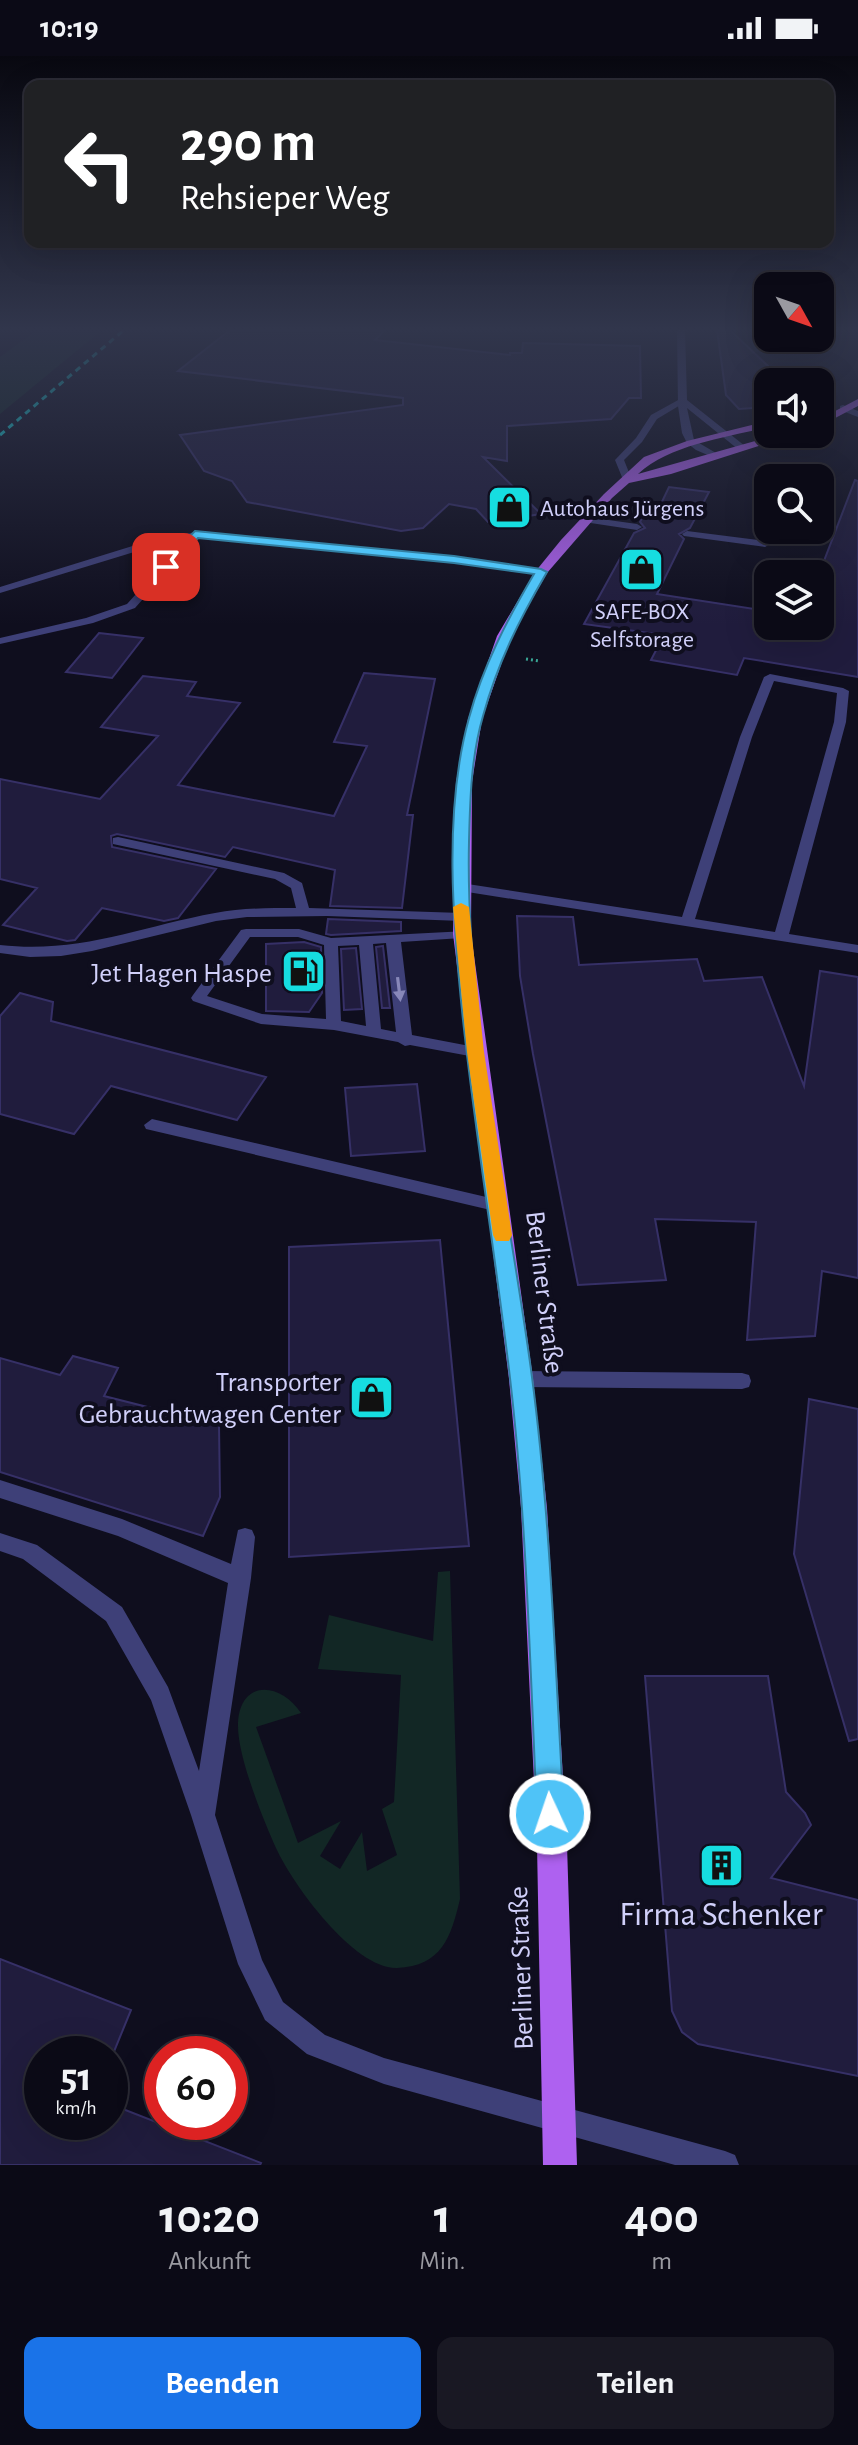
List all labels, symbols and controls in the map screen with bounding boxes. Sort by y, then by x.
text: 10:19 [40,13,99,43]
icon: left [48,112,152,216]
text: 290 m [180,115,316,171]
text: Rehsieper Weg [180,180,389,216]
north arrow [754,272,834,352]
map controls [754,272,834,640]
button: sound [754,368,834,448]
button: search [754,464,834,544]
shop icon: Autohaus Jürgens [485,484,533,532]
place label: Autohaus Jürgens [540,497,704,521]
pin [132,533,200,601]
icon: arrive [144,545,188,589]
shop icon: SAFE-BOX Selfstorage [618,545,666,593]
button: layers [754,560,834,640]
place label: SAFE-BOX Selfstorage [590,600,694,652]
fuel station icon: Jet Hagen Haspe [279,948,327,996]
place label: Jet Hagen Haspe [91,960,272,988]
one-way arrow [393,977,406,1002]
street label: Berliner Straße [520,1209,568,1375]
place label: Transporter Gebrauchtwagen Center [79,1369,341,1429]
shop icon: Transporter Gebrauchtwagen Center [348,1373,396,1421]
position arrow [508,1772,592,1856]
building icon: Firma Schenker [697,1841,745,1889]
street label: Berliner Straße [505,1886,539,2050]
place label: Firma Schenker [619,1898,823,1932]
speed limit sign: 60 [144,2036,248,2140]
text: 51 [60,2058,92,2098]
text: km/h [55,2098,97,2118]
text: 10:20 [159,2194,260,2242]
text: 1 [434,2194,451,2242]
text: 400 [625,2194,699,2242]
text: Ankunft [168,2248,251,2274]
text: Min. [419,2248,465,2274]
text: m [651,2248,672,2274]
button: Beenden [24,2337,421,2429]
button: Teilen [437,2337,834,2429]

